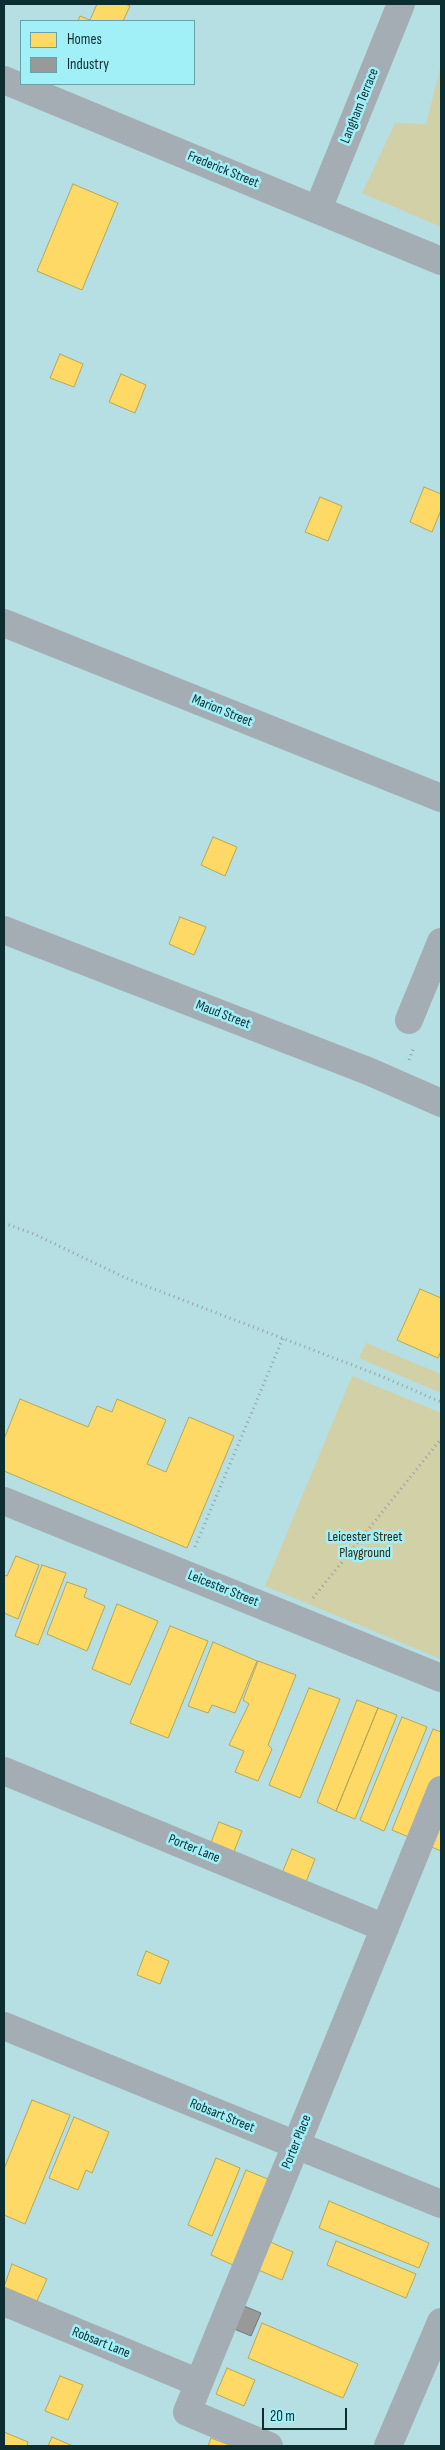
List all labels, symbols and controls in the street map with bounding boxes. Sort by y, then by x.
legend [20,20,195,85]
text: Homes [67,30,102,49]
text: Industry [67,55,109,74]
street label: Langham Terrace [337,66,383,146]
street label: Frederick Street [185,148,261,192]
street label: Marion Street [189,691,255,731]
street label: Maud Street [193,997,253,1033]
park label: Leicester Street Playground [327,1529,403,1561]
street label: Leicester Street [185,1567,261,1611]
street label: Porter Lane [166,1831,222,1867]
street label: Robsart Street [187,2095,257,2137]
street label: Porter Place [279,2112,315,2172]
street label: Robsart Lane [70,2324,132,2362]
scale bar [265,2398,350,2430]
text: 20 m [270,2407,295,2426]

